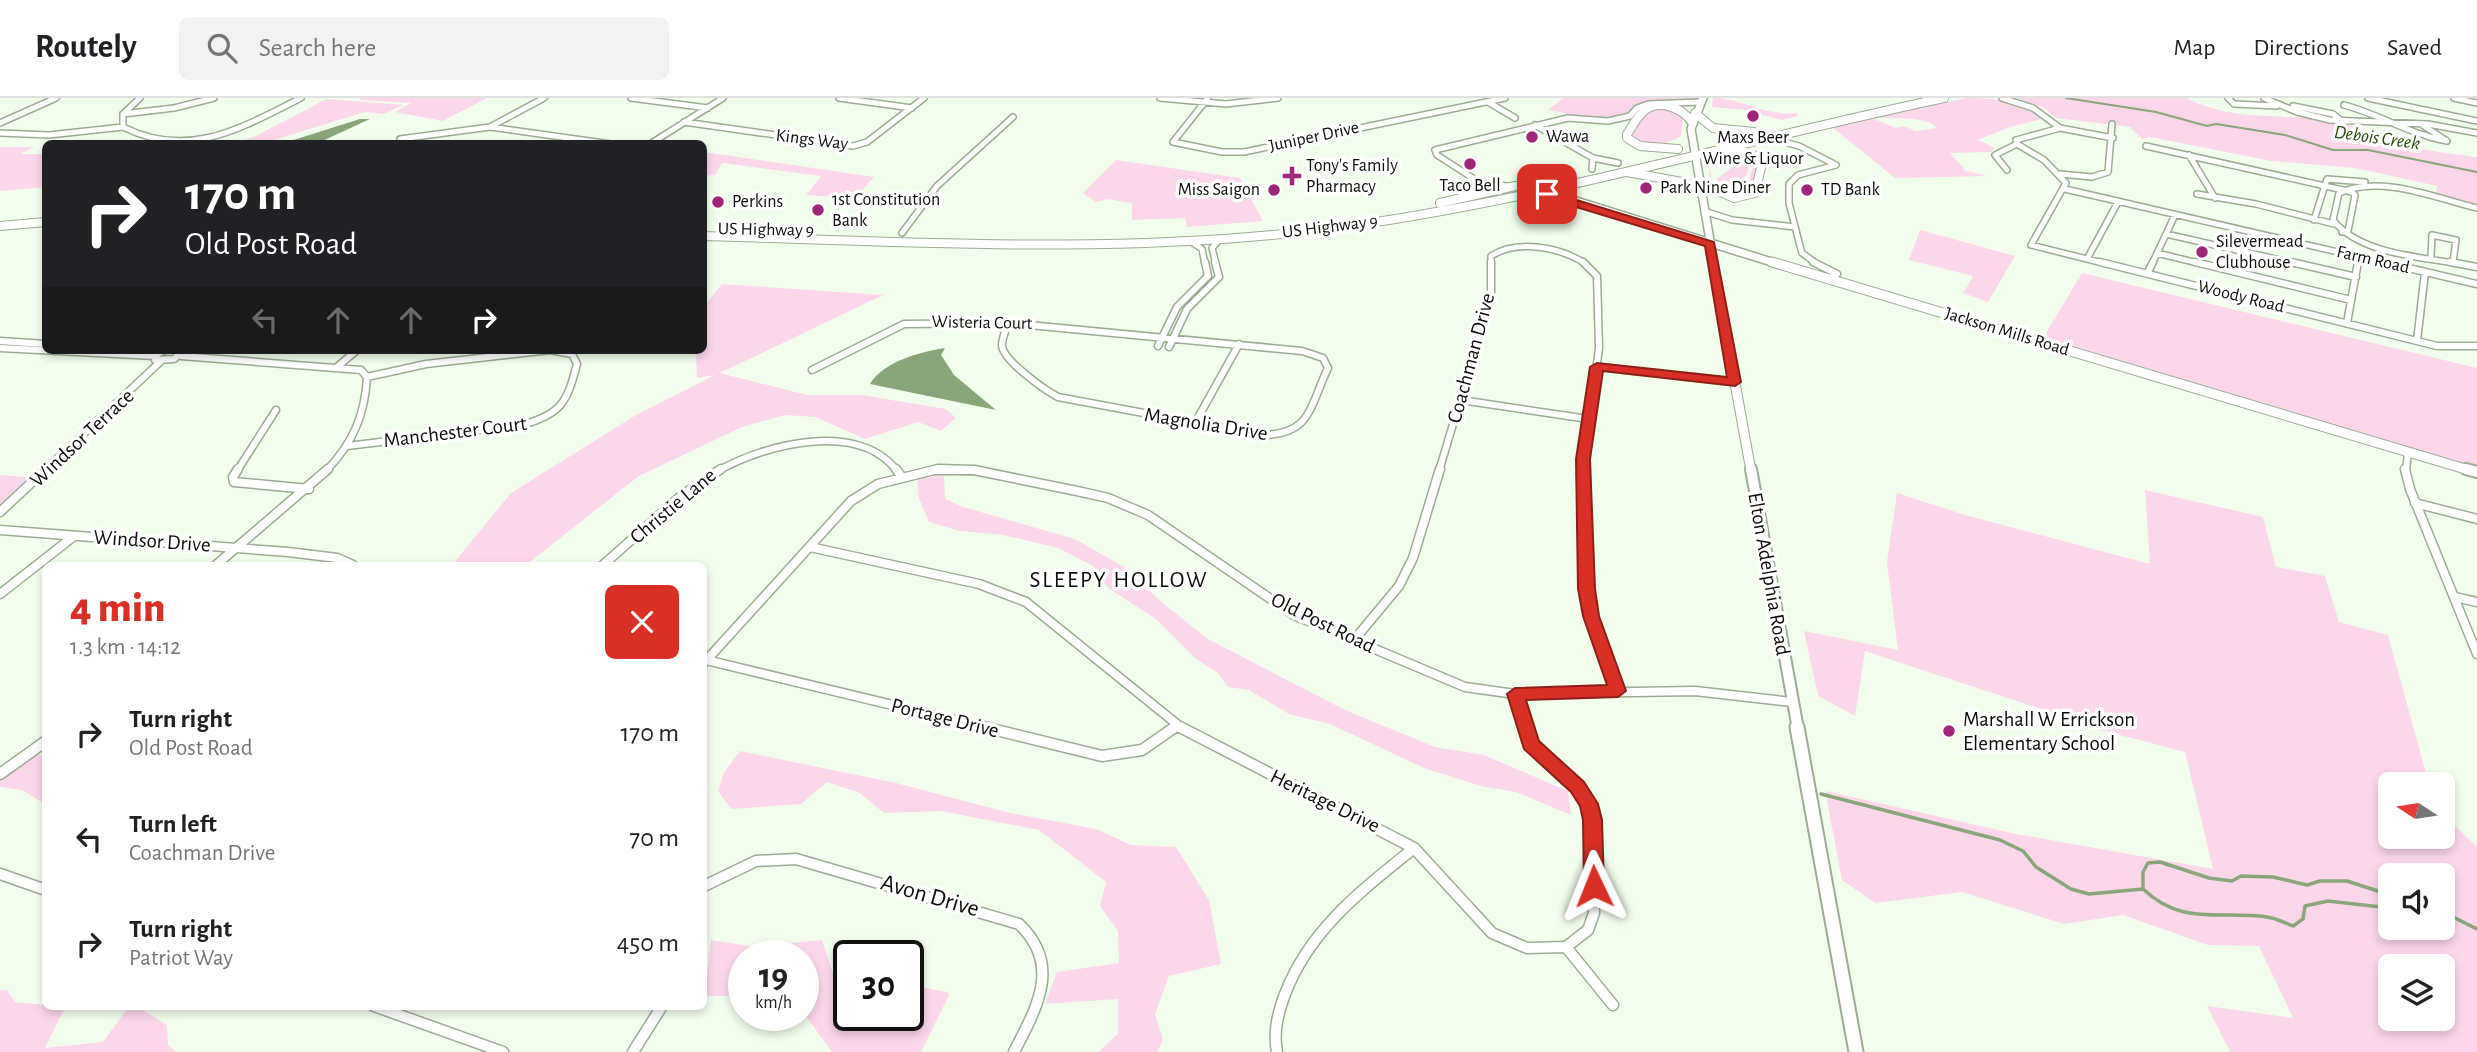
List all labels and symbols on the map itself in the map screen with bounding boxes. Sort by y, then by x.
marker: Maxs Beer Wine & Liquor [1745,108,1761,124]
street label: Juniper Drive [1267,119,1361,155]
water label: Debois Creek [2333,123,2421,153]
street label: Kings Way [775,127,850,153]
place label: Wawa [1546,128,1589,146]
marker: Wawa [1524,129,1540,145]
place label: Maxs Beer Wine & Liquor [1702,129,1804,168]
marker: Taco Bell [1462,156,1478,172]
place label: Tony's Family Pharmacy [1306,157,1398,196]
pin [1517,164,1577,224]
marker: Tony's Family Pharmacy [1284,168,1300,184]
place label: Taco Bell [1439,177,1501,195]
place label: Park Nine Diner [1660,179,1771,197]
marker: Park Nine Diner [1638,180,1654,196]
place label: Miss Saigon [1178,181,1260,199]
place label: TD Bank [1821,181,1881,199]
marker: Miss Saigon [1266,182,1282,198]
marker: TD Bank [1799,182,1815,198]
place label: 1st Constitution Bank [832,191,940,230]
place label: Perkins [732,193,783,211]
marker: Perkins [710,194,726,210]
marker: 1st Constitution Bank [810,202,826,218]
street label: US Highway 9 [1281,212,1379,242]
street label: US Highway 9 [718,220,814,240]
place label: Silevermead Clubhouse [2216,233,2303,272]
street label: Farm Road [2335,243,2411,277]
marker: Silevermead Clubhouse [2194,244,2210,260]
street label: Woody Road [2196,278,2286,316]
street label: Coachman Drive [1444,291,1498,425]
street label: Jackson Mills Road [1943,305,2071,359]
street label: Wisteria Court [931,313,1033,333]
street label: Windsor Terrace [26,385,138,491]
street label: Magnolia Drive [1143,404,1269,444]
street label: Manchester Court [382,413,528,451]
street label: Christie Lane [626,464,720,548]
street label: Elton Adelphia Road [1744,491,1794,657]
street label: Windsor Drive [93,526,211,556]
district label: SLEEPY HOLLOW [1029,569,1209,592]
street label: Old Post Road [1268,589,1378,657]
street label: Portage Drive [889,694,1001,742]
place label: Marshall W Errickson Elementary School [1963,709,2135,754]
marker: Marshall W Errickson Elementary School [1941,723,1957,739]
street label: Heritage Drive [1267,765,1383,837]
north arrow [2378,772,2455,849]
position arrow [1557,849,1631,923]
street label: Avon Drive [878,871,982,921]
speed limit sign: 30 [833,940,924,1031]

